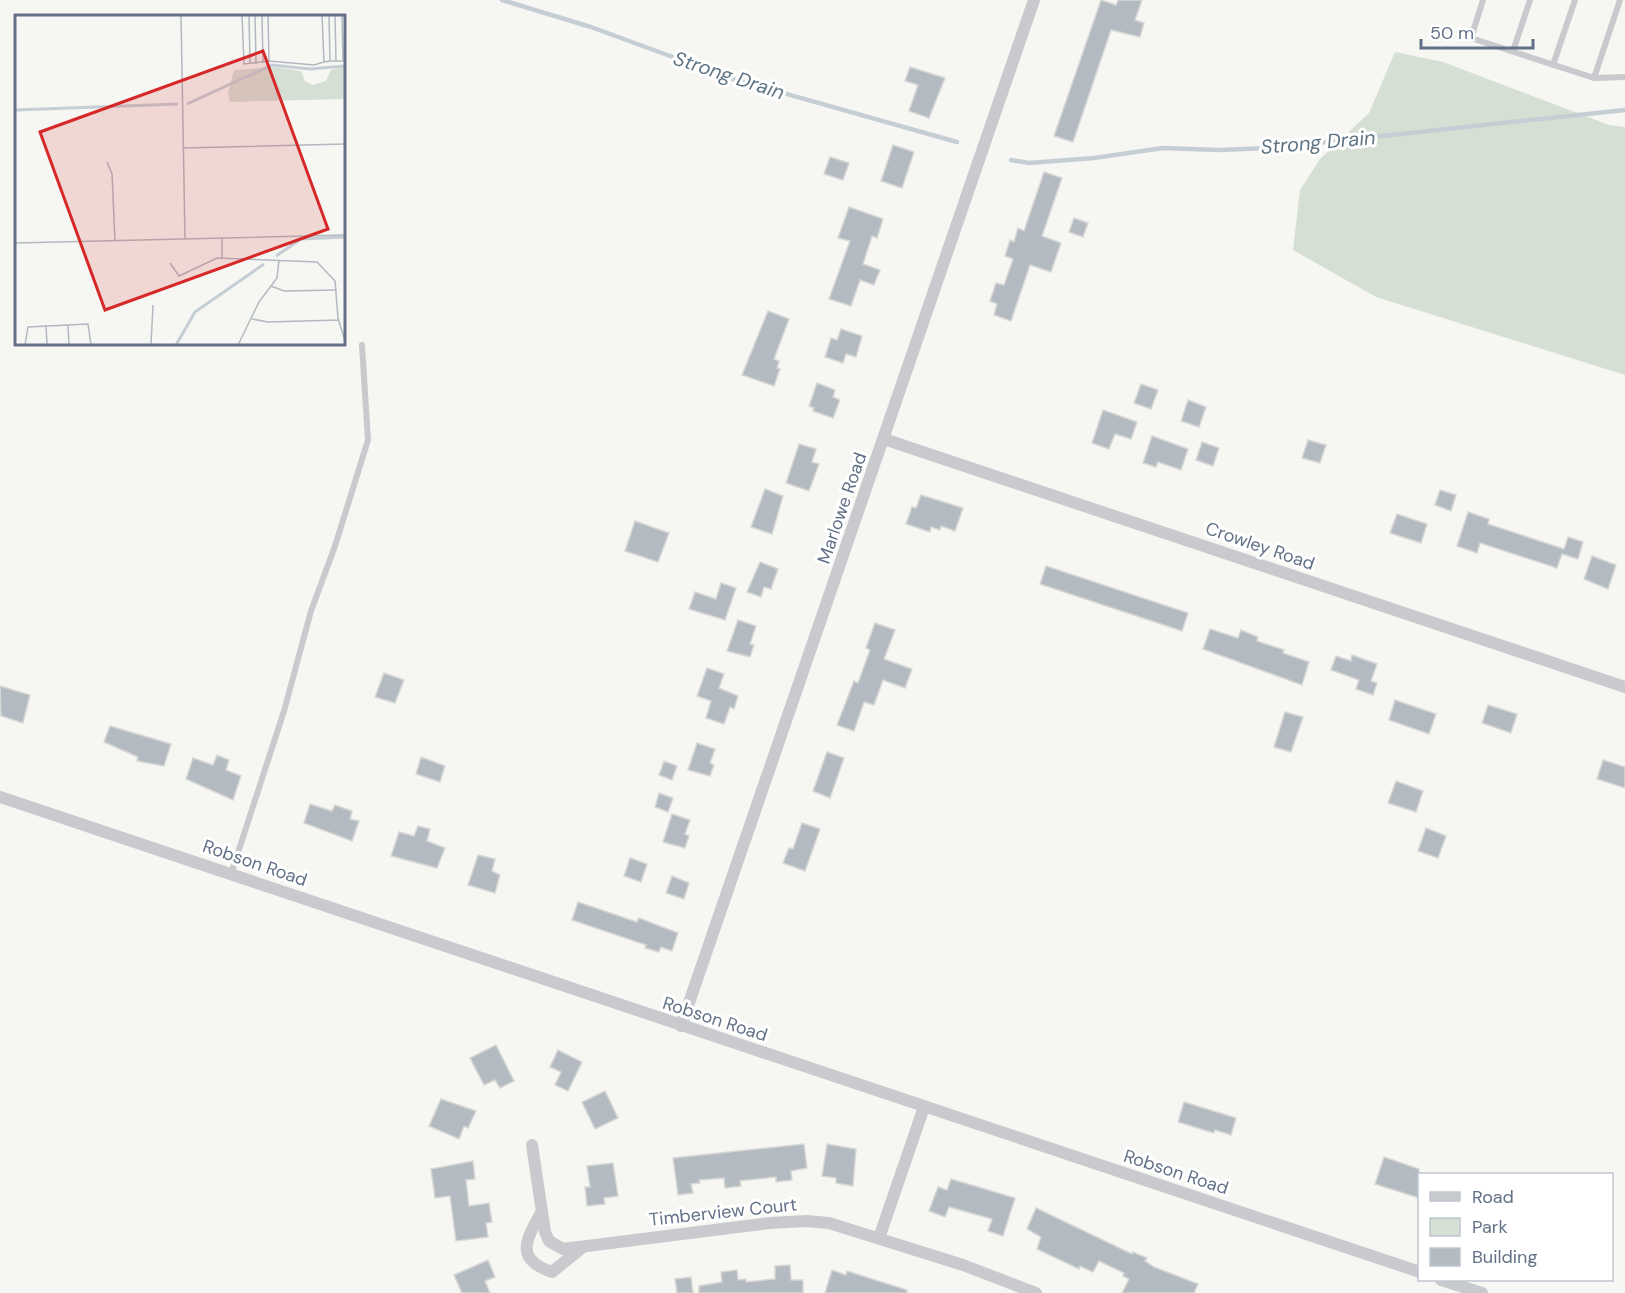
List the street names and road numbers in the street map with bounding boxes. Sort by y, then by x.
street label: Marlowe Road [812,449,872,567]
street label: Crowley Road [1202,516,1318,576]
street label: Robson Road [200,834,310,892]
street label: Robson Road [660,991,770,1047]
street label: Robson Road [1121,1144,1231,1200]
street label: Timberview Court [648,1192,798,1232]

